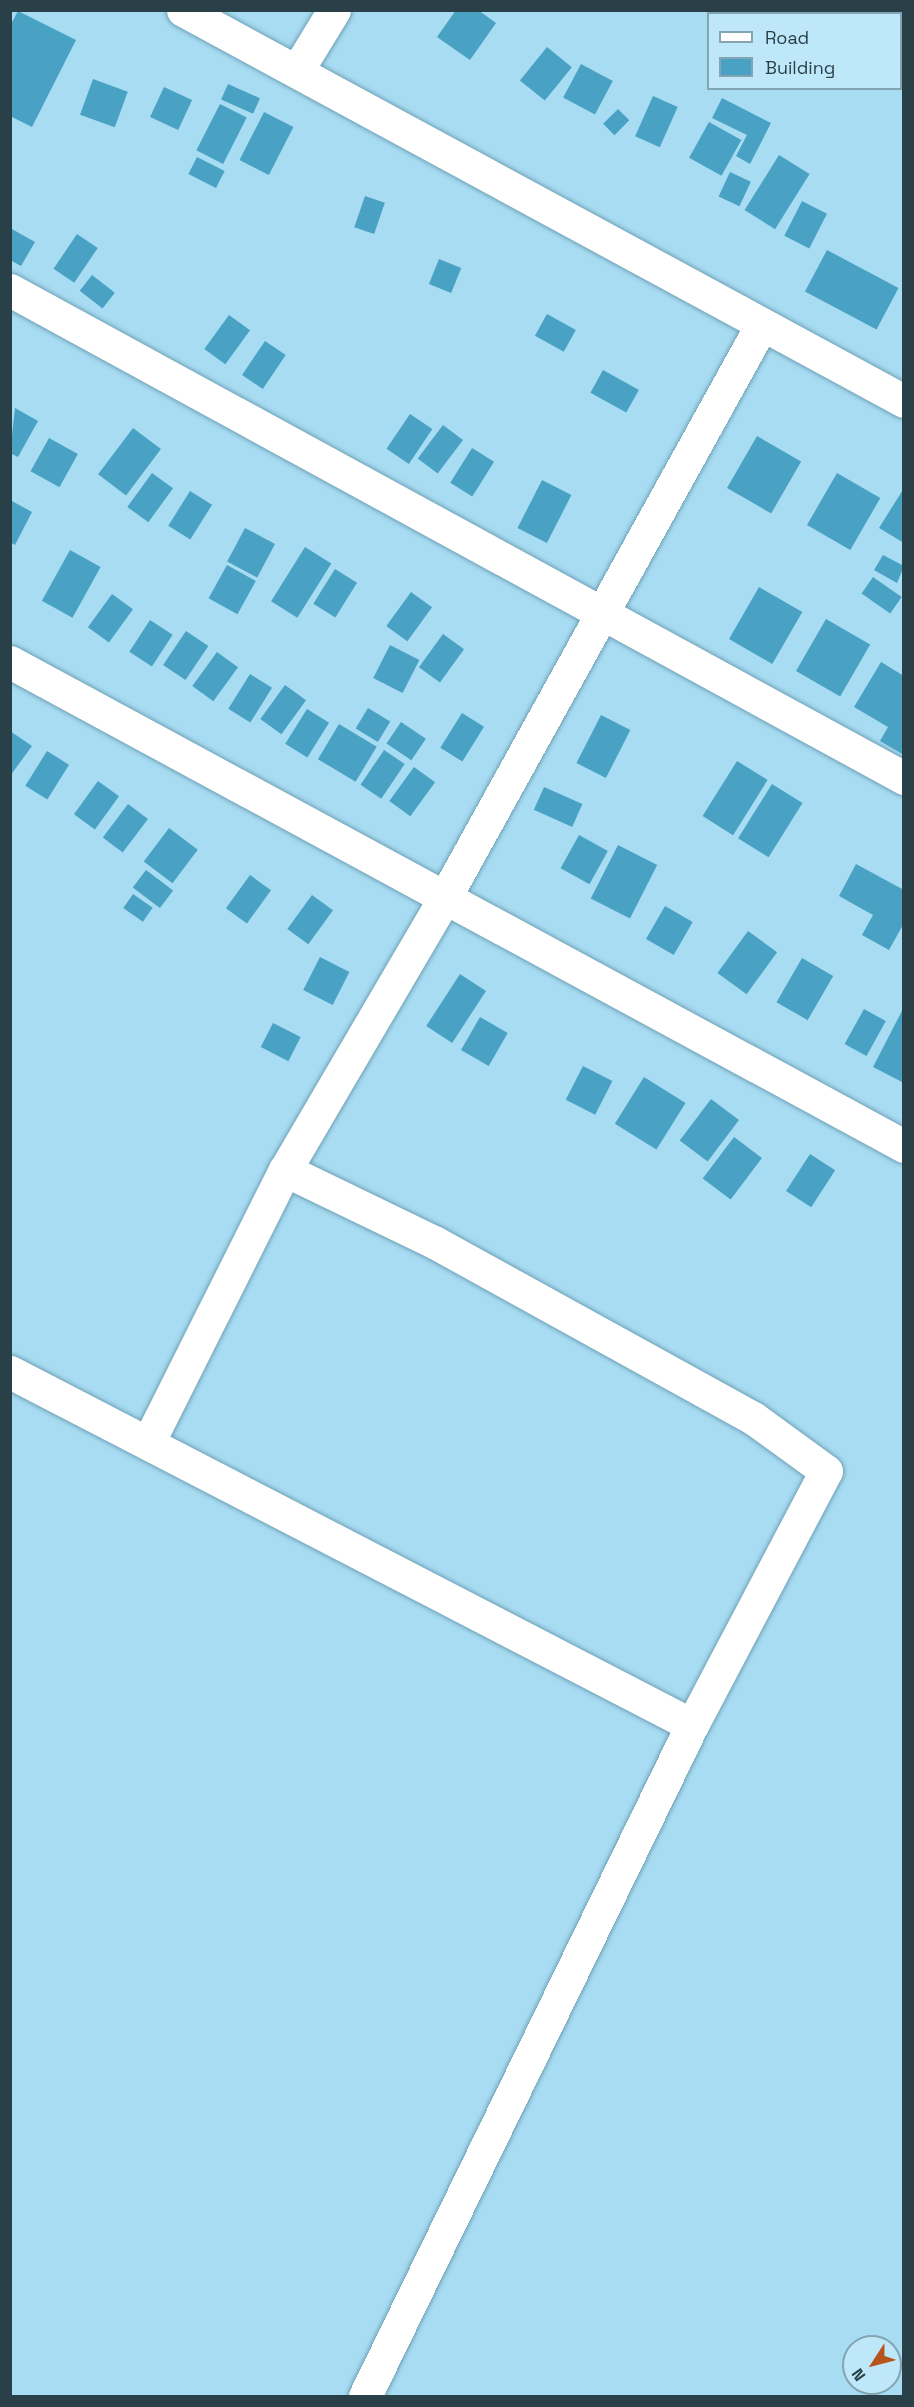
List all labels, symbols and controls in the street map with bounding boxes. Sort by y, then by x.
legend [707,12,902,90]
text: Road [765,26,809,49]
text: Building [765,56,835,79]
north arrow [842,2335,902,2395]
text: N [847,2364,870,2385]

